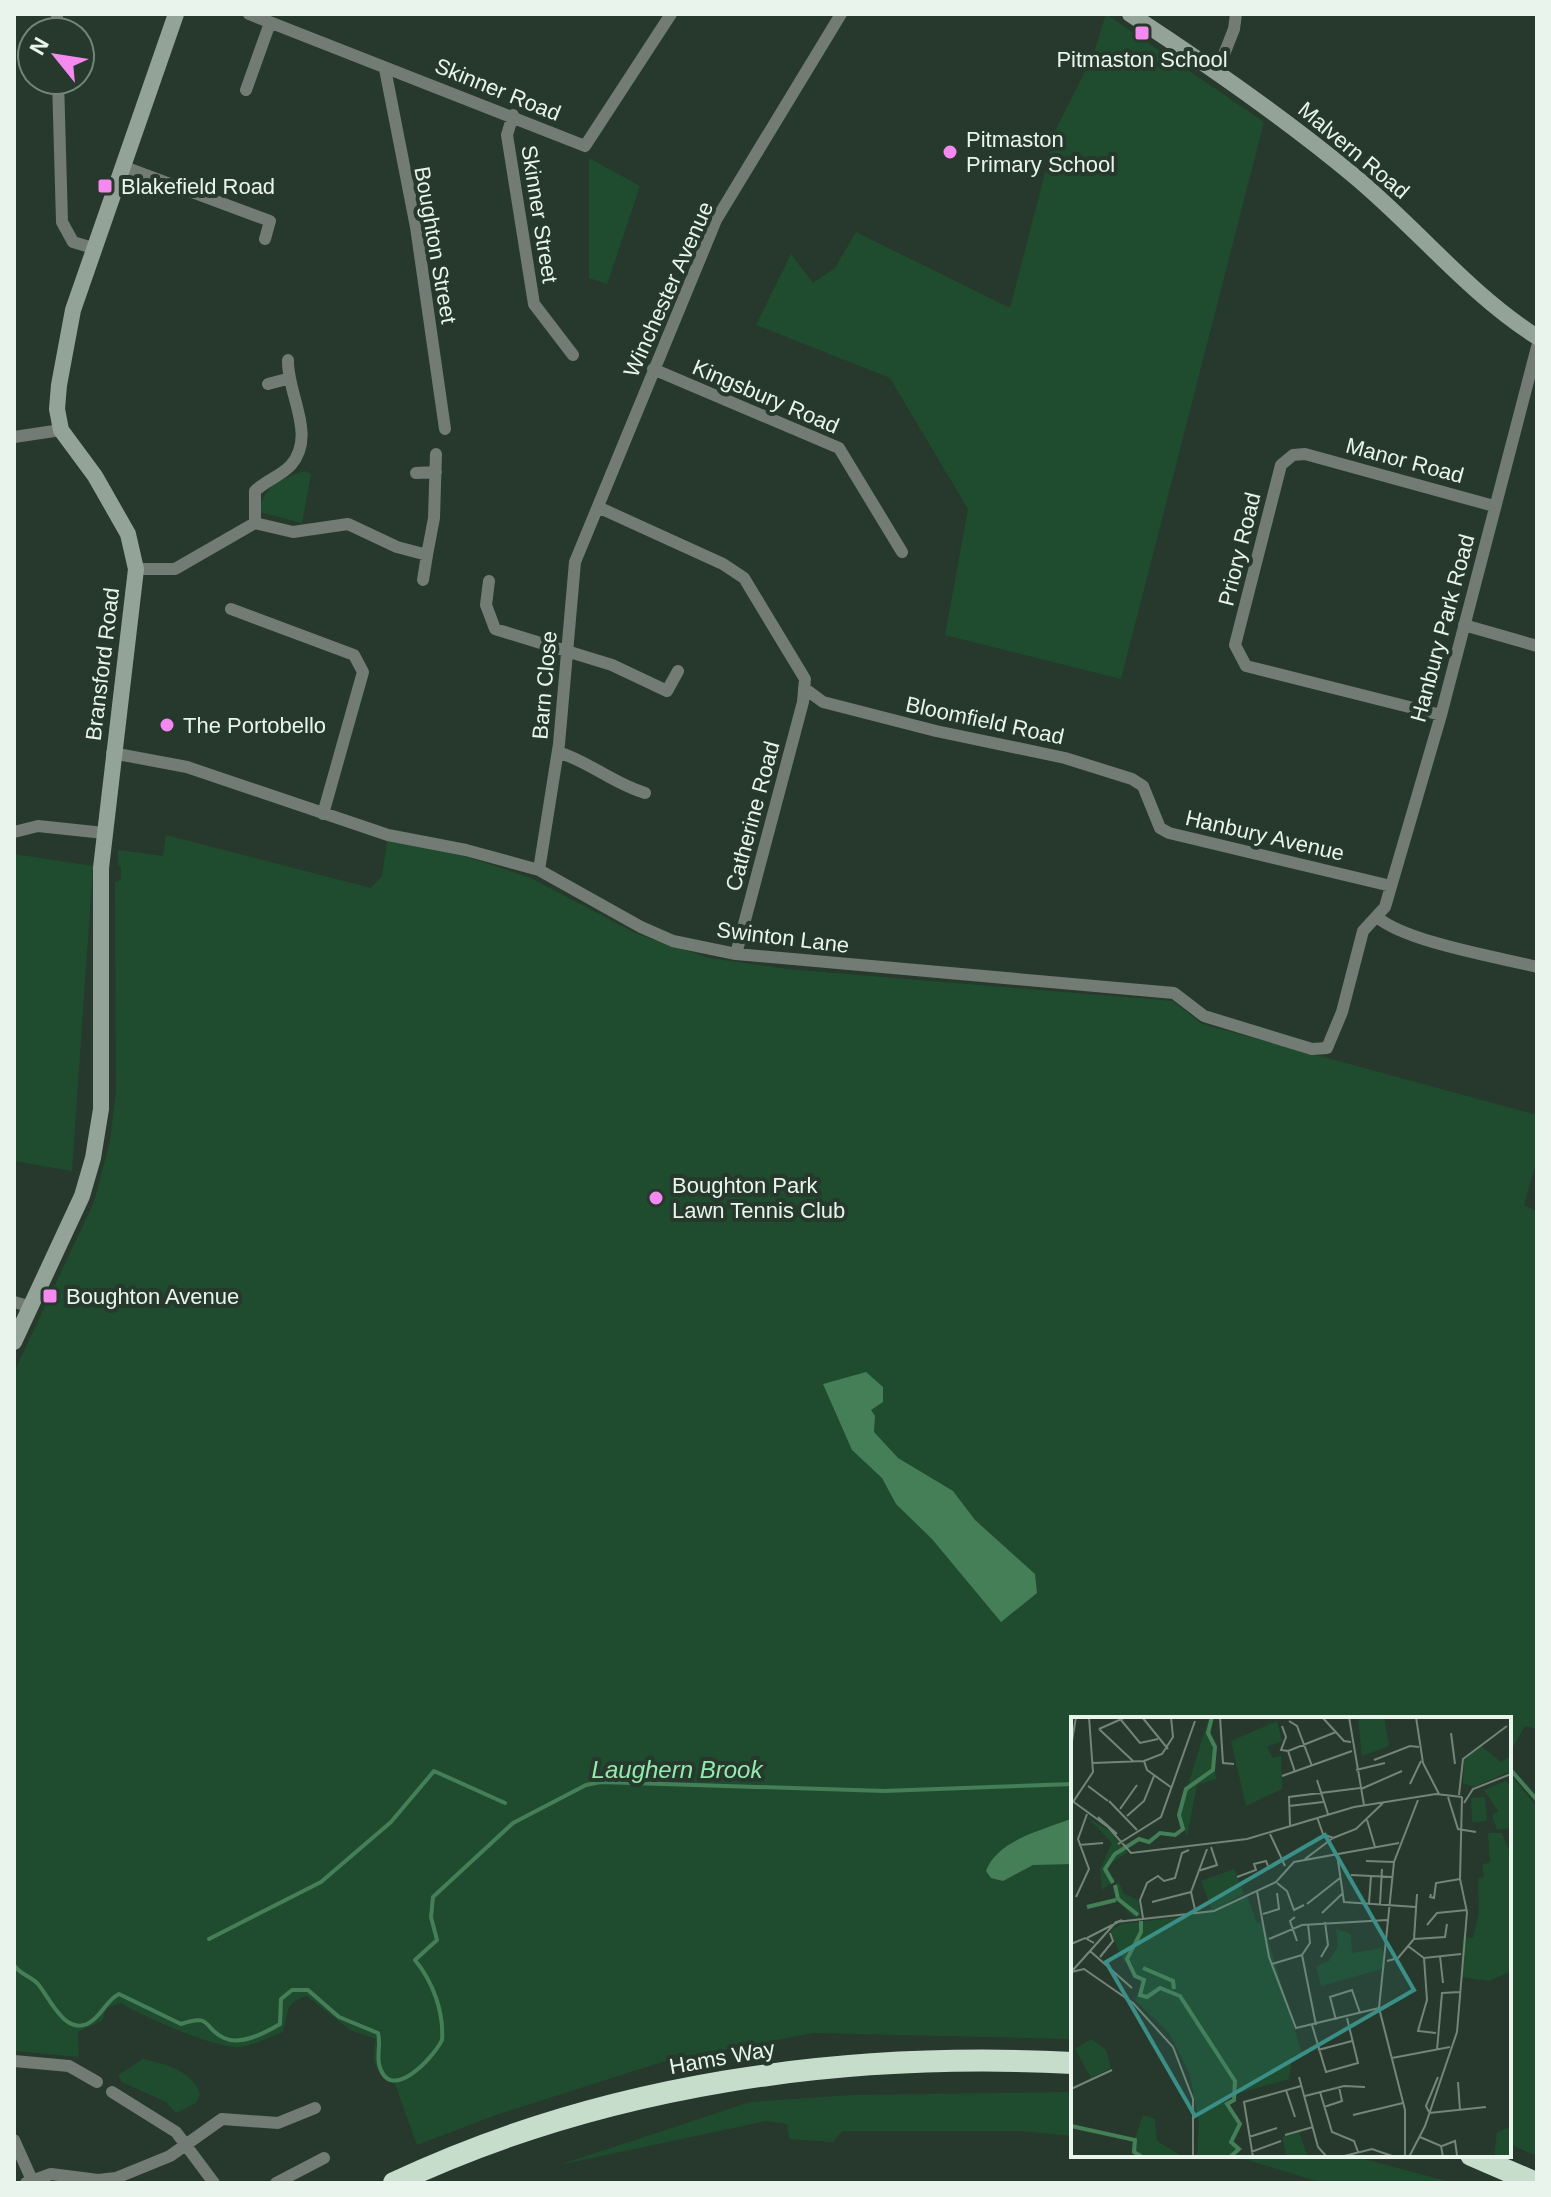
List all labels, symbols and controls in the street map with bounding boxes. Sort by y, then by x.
north arrow [16,16,96,96]
marker: Pitmaston School [1133,24,1151,42]
text: N [24,33,54,59]
place label: Pitmaston School [1056,47,1228,72]
street label: Skinner Road [431,53,564,126]
street label: Malvern Road [1293,97,1414,204]
place label: Pitmaston Primary School [966,127,1115,177]
street label: Skinner Street [516,143,563,285]
marker: Pitmaston Primary School [941,143,959,161]
street label: Boughton Street [409,165,462,326]
place label: Blakefield Road [121,174,275,199]
marker: Blakefield Road [96,177,114,195]
street label: Winchester Avenue [619,198,718,381]
street label: Kingsbury Road [689,354,843,439]
street label: Manor Road [1343,433,1467,488]
street label: Priory Road [1213,490,1266,608]
street label: Hanbury Park Road [1405,532,1480,725]
street label: Bransford Road [81,586,124,742]
street label: Barn Close [527,630,562,740]
street label: Bloomfield Road [903,691,1066,749]
place label: The Portobello [183,713,326,738]
marker: The Portobello [158,716,176,734]
street label: Catherine Road [720,738,785,894]
street label: Hanbury Avenue [1183,805,1347,866]
street label: Swinton Lane [715,917,851,958]
place label: Boughton Park Lawn Tennis Club [672,1173,845,1223]
marker: Boughton Park Lawn Tennis Club [647,1189,665,1207]
place label: Boughton Avenue [66,1284,239,1309]
marker: Boughton Avenue [41,1287,59,1305]
inset map [1071,1717,1511,2157]
water label: Laughern Brook [592,1756,764,1783]
street label: Hams Way [667,2036,777,2079]

